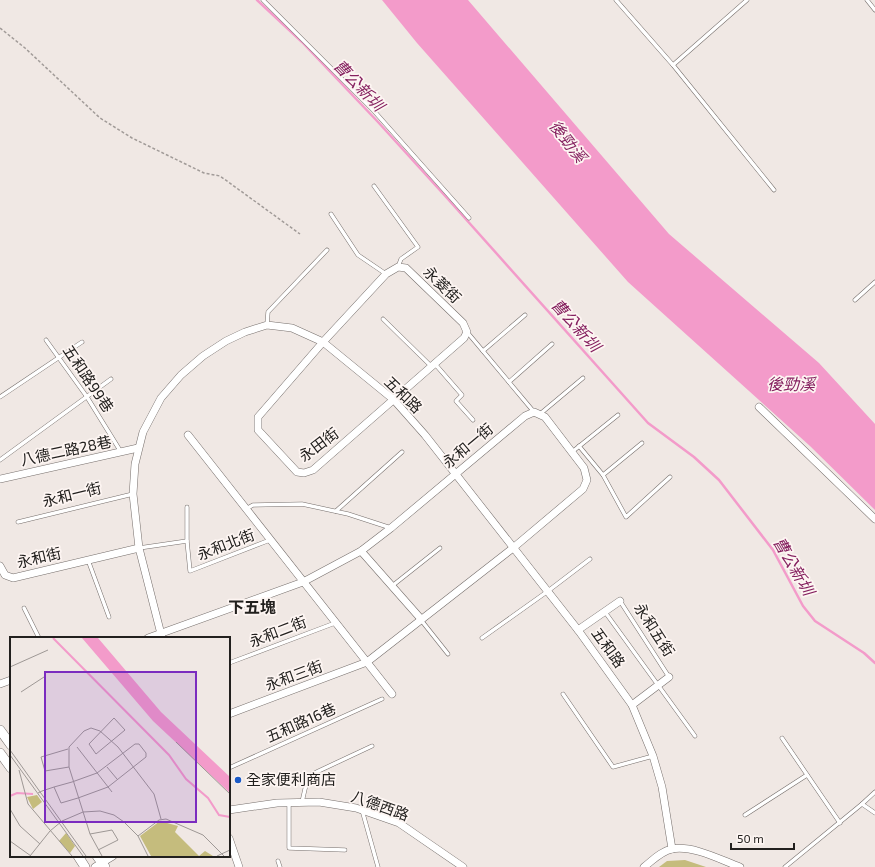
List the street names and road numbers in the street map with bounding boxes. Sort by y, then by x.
street label: 永菱街 [420,262,465,306]
street label: 五和路99巷 [60,341,118,415]
street label: 五和路 [381,372,426,416]
street label: 永和一街 [439,419,496,471]
street label: 永田街 [295,423,342,465]
street label: 八德二路28巷 [19,432,113,468]
street label: 永和一街 [40,478,103,510]
street label: 永和北街 [194,525,257,563]
street label: 永和街 [15,543,63,571]
street label: 永和五街 [631,599,679,660]
street label: 永和二街 [246,612,309,650]
street label: 五和路 [588,624,629,671]
street label: 永和三街 [262,656,325,694]
street label: 五和路16巷 [263,699,338,745]
street label: 八德西路 [349,786,412,824]

